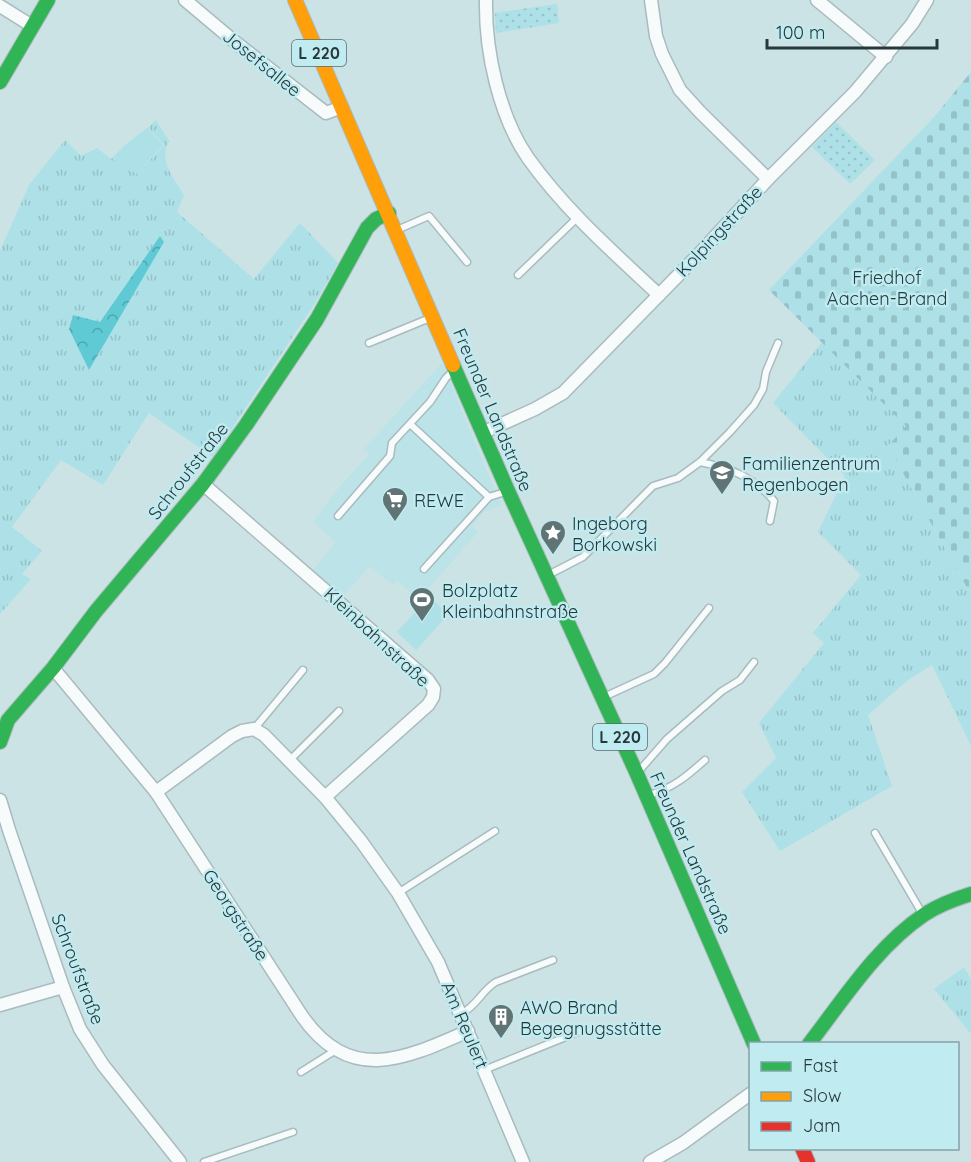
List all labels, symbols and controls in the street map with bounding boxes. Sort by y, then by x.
scale bar [767,12,936,50]
text: 100 m [776,21,825,44]
street label: Josefsallee [218,24,306,102]
road number: L 220 [292,40,346,66]
street label: Kolpingstraße [671,181,767,281]
park label: Friedhof Aachen-Brand [827,266,947,310]
street label: Freunder Landstraße [448,325,538,495]
street label: Schroufstraße [143,418,233,524]
place label: Familienzentrum Regenbogen [742,452,880,496]
school or university icon: Familienzentrum Regenbogen [707,458,737,496]
supermarket icon: REWE [380,485,410,523]
place label: REWE [414,489,464,512]
place label: Ingeborg Borkowski [572,512,657,556]
place icon: Ingeborg Borkowski [538,518,568,556]
place label: Bolzplatz Kleinbahnstraße [442,579,578,623]
street label: Kleinbahnstraße [319,582,435,692]
sports icon: Bolzplatz Kleinbahnstraße [407,585,437,623]
road number: L 220 [593,724,647,750]
street label: Freunder Landstraße [645,768,737,938]
street label: Georgstraße [198,865,274,965]
street label: Schroufstraße [46,910,110,1028]
street label: Am Reulert [436,978,494,1072]
place label: AWO Brand Begegnugsstätte [520,996,662,1040]
building icon: AWO Brand Begegnugsstätte [486,1002,516,1040]
legend [749,1042,959,1150]
text: Fast [803,1054,838,1077]
text: Slow [803,1084,841,1107]
text: Jam [803,1114,841,1137]

